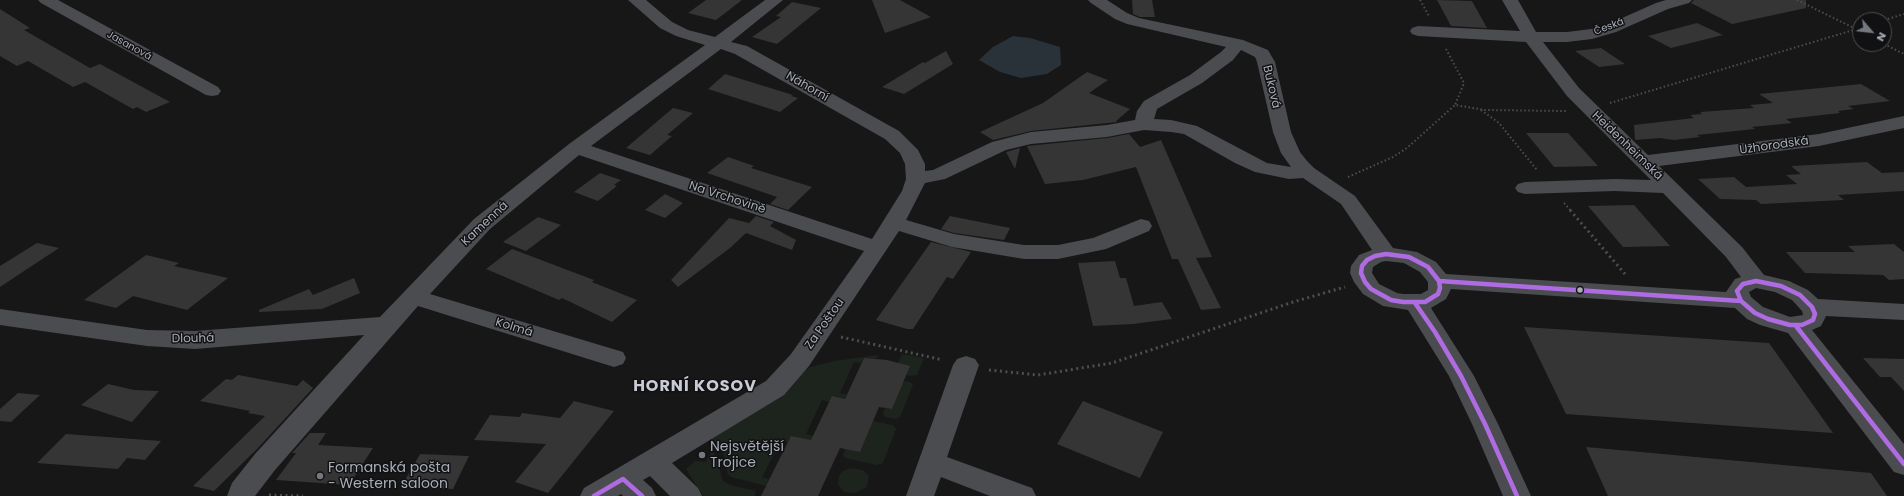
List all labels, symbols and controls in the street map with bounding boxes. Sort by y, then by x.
north arrow [1852,12,1892,52]
street label: Česká [1592,16,1626,38]
street label: Jasanová [105,29,153,63]
text: N [1873,30,1891,45]
street label: Buková [1259,64,1283,110]
street label: Náhorní [783,69,831,105]
street label: Heidenheimská [1589,109,1665,183]
street label: Užhorodská [1738,134,1810,158]
street label: Na Vrchovině [687,179,767,217]
street label: Kamenná [459,199,511,249]
unlabelled marker [1575,285,1585,295]
street label: Za Poštou [802,296,848,352]
street label: Kolmá [494,316,534,340]
street label: Dlouhá [172,331,214,347]
district label: HORNÍ KOSOV [633,377,757,397]
place label: Nejsvětější Trojice [710,439,784,472]
marker: Nejsvětější Trojice [697,450,707,460]
place label: Formanská pošta - Western saloon [328,460,450,492]
marker: Formanská pošta - Western saloon [315,471,325,481]

